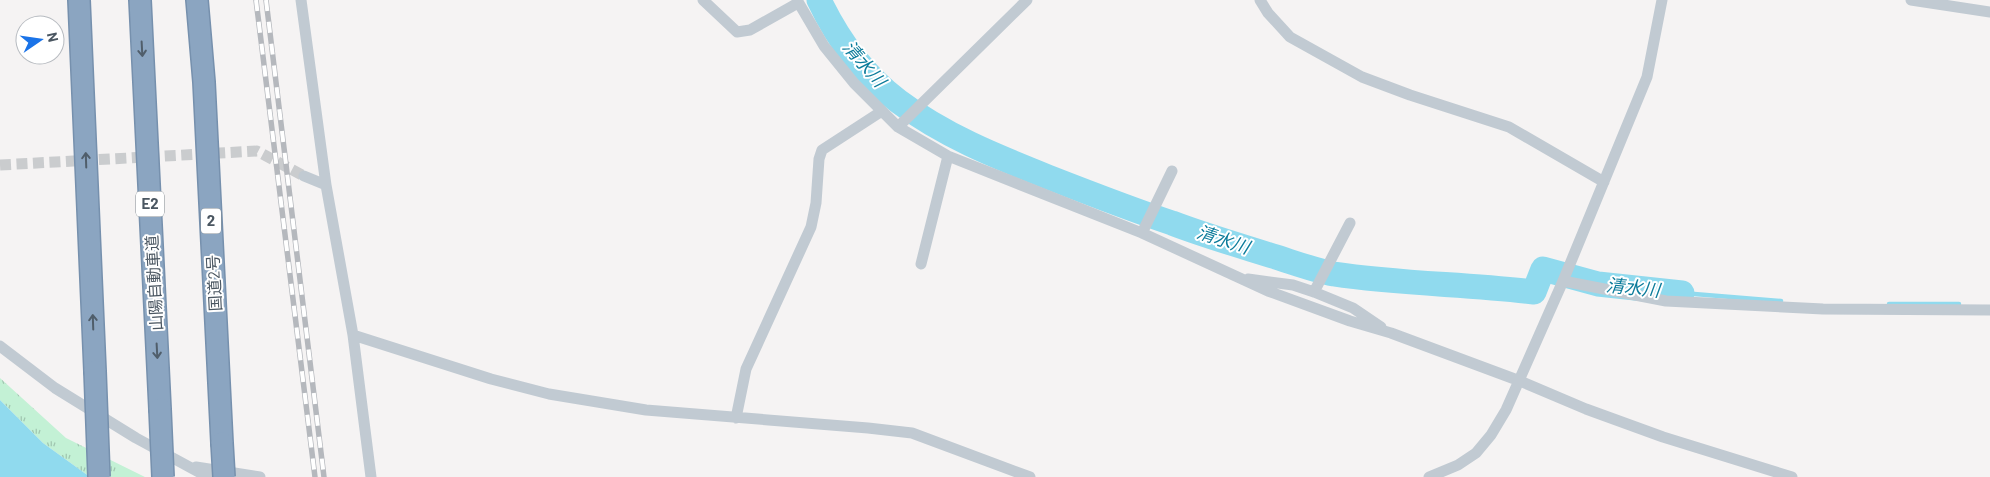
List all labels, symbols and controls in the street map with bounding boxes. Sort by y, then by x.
north arrow [15,15,65,65]
text: N [44,31,62,43]
water label: 清水川 [839,36,892,92]
one-way arrow [138,40,147,56]
one-way arrow [81,152,90,168]
road number: E2 [136,192,164,216]
road number: 2 [201,208,221,234]
water label: 清水川 [1194,220,1254,258]
street label: 山陽自動車道 [142,235,166,331]
street label: 国道2号 [203,254,224,312]
water label: 清水川 [1605,273,1663,301]
one-way arrow [88,314,97,330]
one-way arrow [152,342,162,359]

